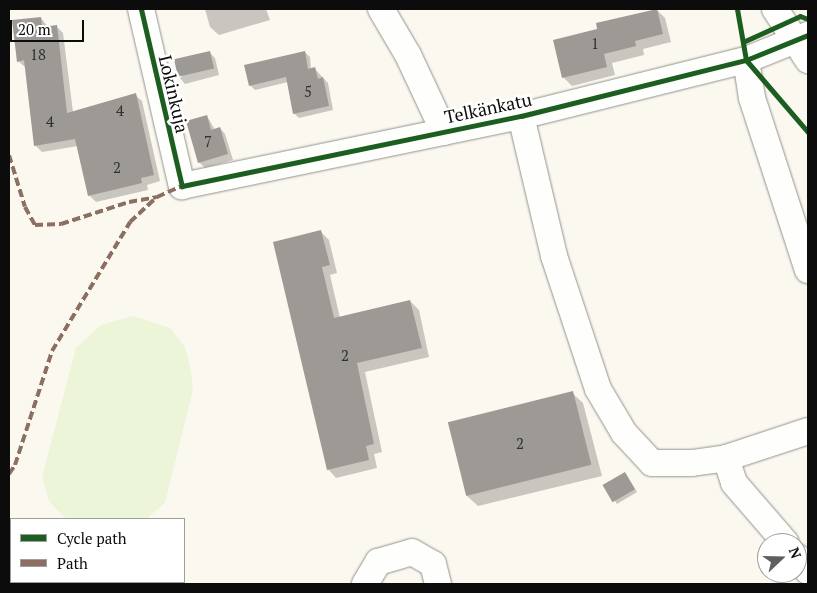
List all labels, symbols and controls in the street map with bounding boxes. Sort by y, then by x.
scale bar [12,10,86,42]
text: 20 m [18,19,51,39]
house number: 1 [591,35,599,53]
house number: 18 [30,46,46,64]
street label: Lokinkuja [155,53,193,135]
house number: 5 [304,83,312,101]
street label: Telkänkatu [442,88,534,128]
house number: 4 [116,102,124,120]
house number: 4 [46,113,54,131]
house number: 7 [204,133,212,151]
house number: 2 [113,159,121,177]
house number: 2 [341,347,349,365]
house number: 2 [516,435,524,453]
legend [10,518,185,583]
text: Cycle path [57,528,127,548]
north arrow [757,533,807,583]
text: N [785,544,806,561]
text: Path [57,553,88,573]

